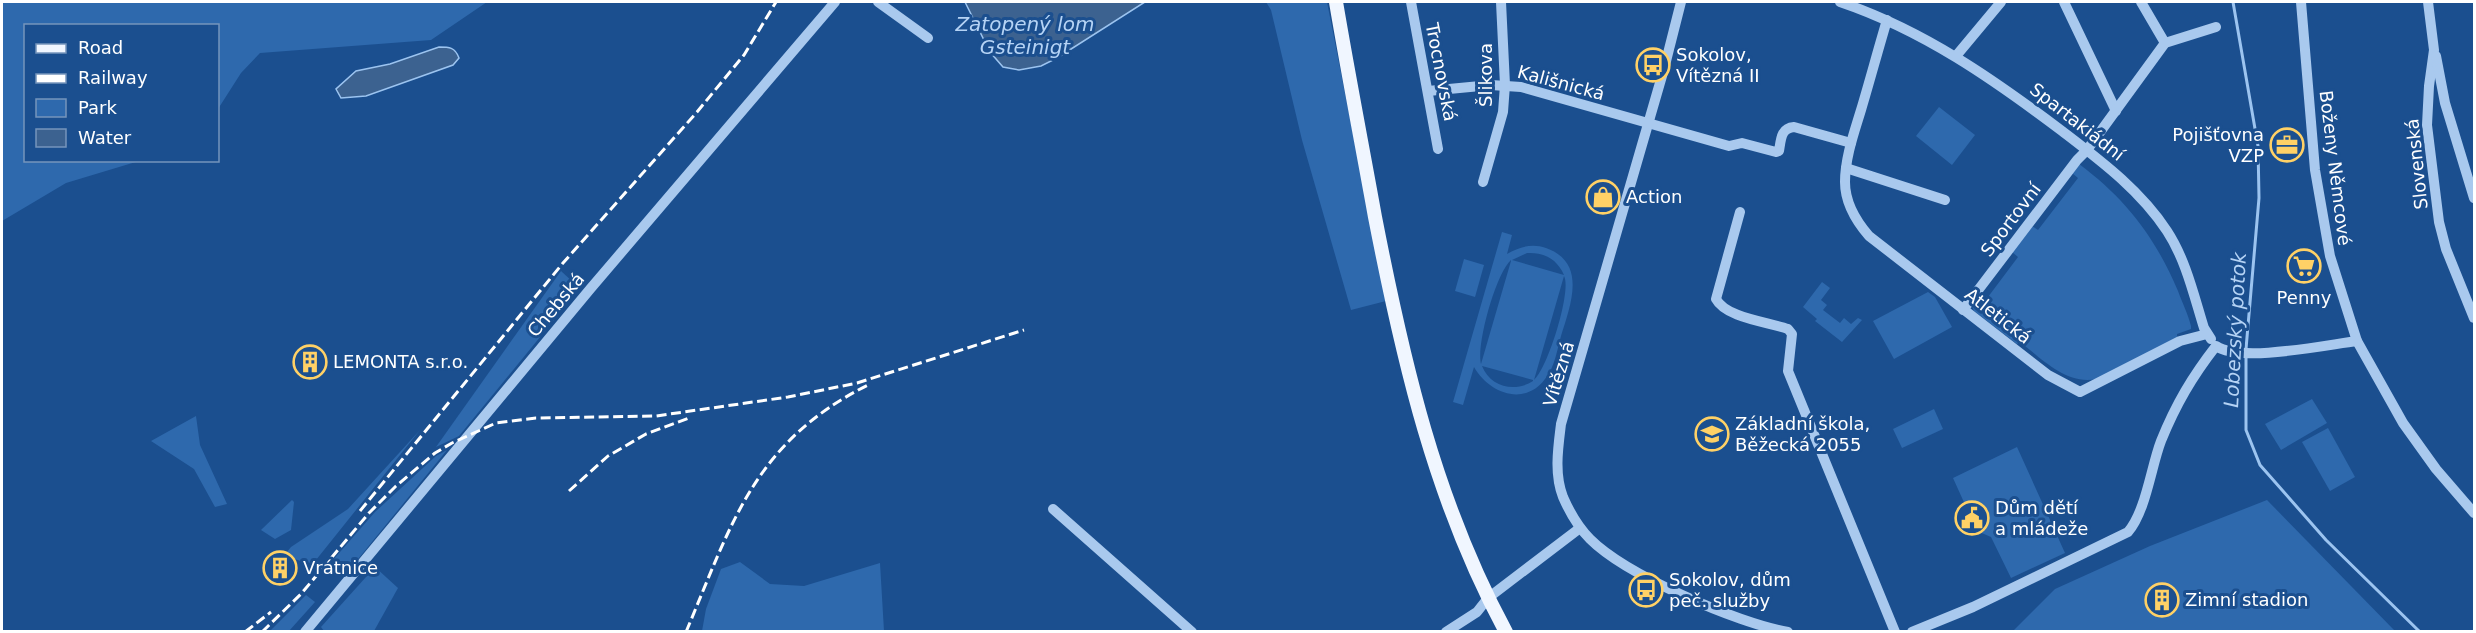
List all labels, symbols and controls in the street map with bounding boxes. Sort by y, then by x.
water label: Zatopený lom Gsteinigt [954,12,1095,59]
street label: Trocnovská [1421,20,1461,123]
legend [24,24,219,162]
text: Road [78,37,123,58]
street label: Šlikova [1475,43,1496,107]
place label: Sokolov, Vítězná II [1676,44,1760,86]
bus stop icon: Sokolov, Vítězná II [1635,47,1671,83]
street label: Kališnická [1515,61,1607,104]
text: Railway [78,67,148,88]
street label: Spartakiádní [2026,78,2129,165]
street label: Boženy Němcové [2316,89,2355,247]
text: Park [78,97,117,118]
street label: Slovenská [2401,118,2432,210]
place label: Pojišťovna VZP [2172,124,2264,166]
text: Water [78,127,132,148]
office icon: Pojišťovna VZP [2269,127,2305,163]
street label: Sportovní [1976,178,2046,261]
shop icon: Action [1585,179,1621,215]
place label: Action [1626,186,1682,207]
supermarket icon: Penny [2286,248,2322,284]
water label: Lobezský potok [2219,250,2251,408]
street label: Chebská [523,268,588,341]
street label: Atletická [1961,283,2036,348]
place label: Penny [2277,287,2332,308]
street label: Vítězná [1539,339,1578,409]
building icon: LEMONTA s.r.o. [292,344,328,380]
place label: LEMONTA s.r.o. [333,351,468,372]
place label: Základní škola, Běžecká 2055 [1735,413,1870,455]
school or university icon: Základní škola, Běžecká 2055 [1694,416,1730,452]
place label: Dům dětí a mládeže [1995,497,2088,539]
public building icon: Dům dětí a mládeže [1954,500,1990,536]
building icon: Vrátnice [262,550,298,586]
place label: Vrátnice [303,557,378,578]
place label: Sokolov, dům peč. služby [1669,569,1791,611]
bus stop icon: Sokolov, dům peč. služby [1628,572,1664,608]
building icon: Zimní stadion [2144,582,2180,618]
place label: Zimní stadion [2185,589,2308,610]

